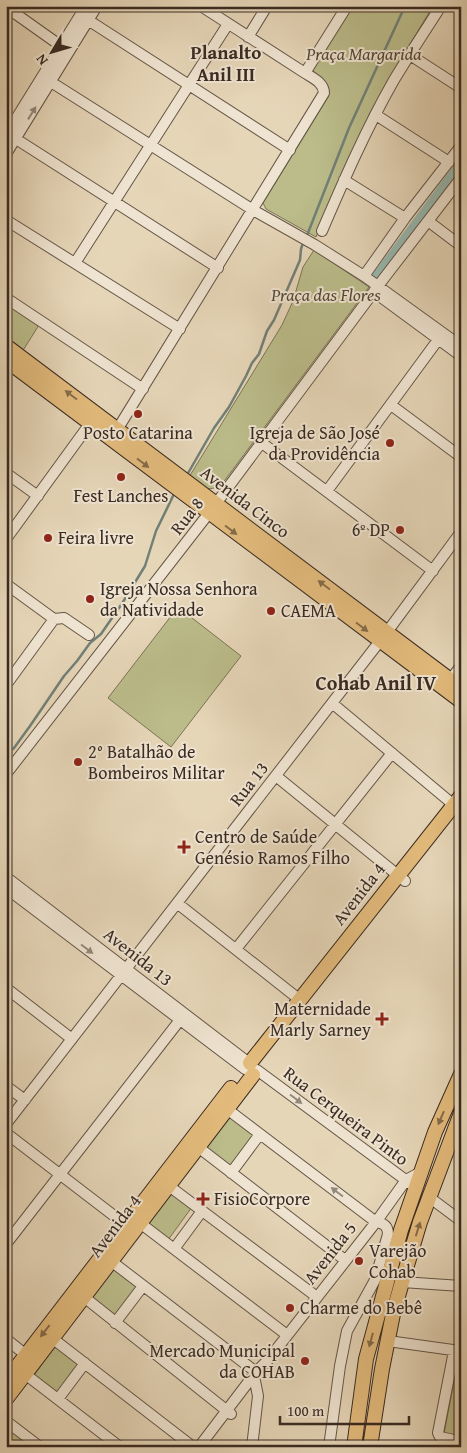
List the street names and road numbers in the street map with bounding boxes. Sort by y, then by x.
street label: Avenida Cinco [195,459,296,544]
street label: Rua 8 [163,491,210,540]
street label: Rua 13 [223,756,275,812]
street label: Avenida 4 [326,857,392,931]
street label: Avenida 13 [98,921,179,992]
street label: Rua Cerqueira Pinto [278,1059,415,1172]
street label: Avenida 4 [82,1188,147,1263]
street label: Avenida 5 [297,1216,363,1290]

